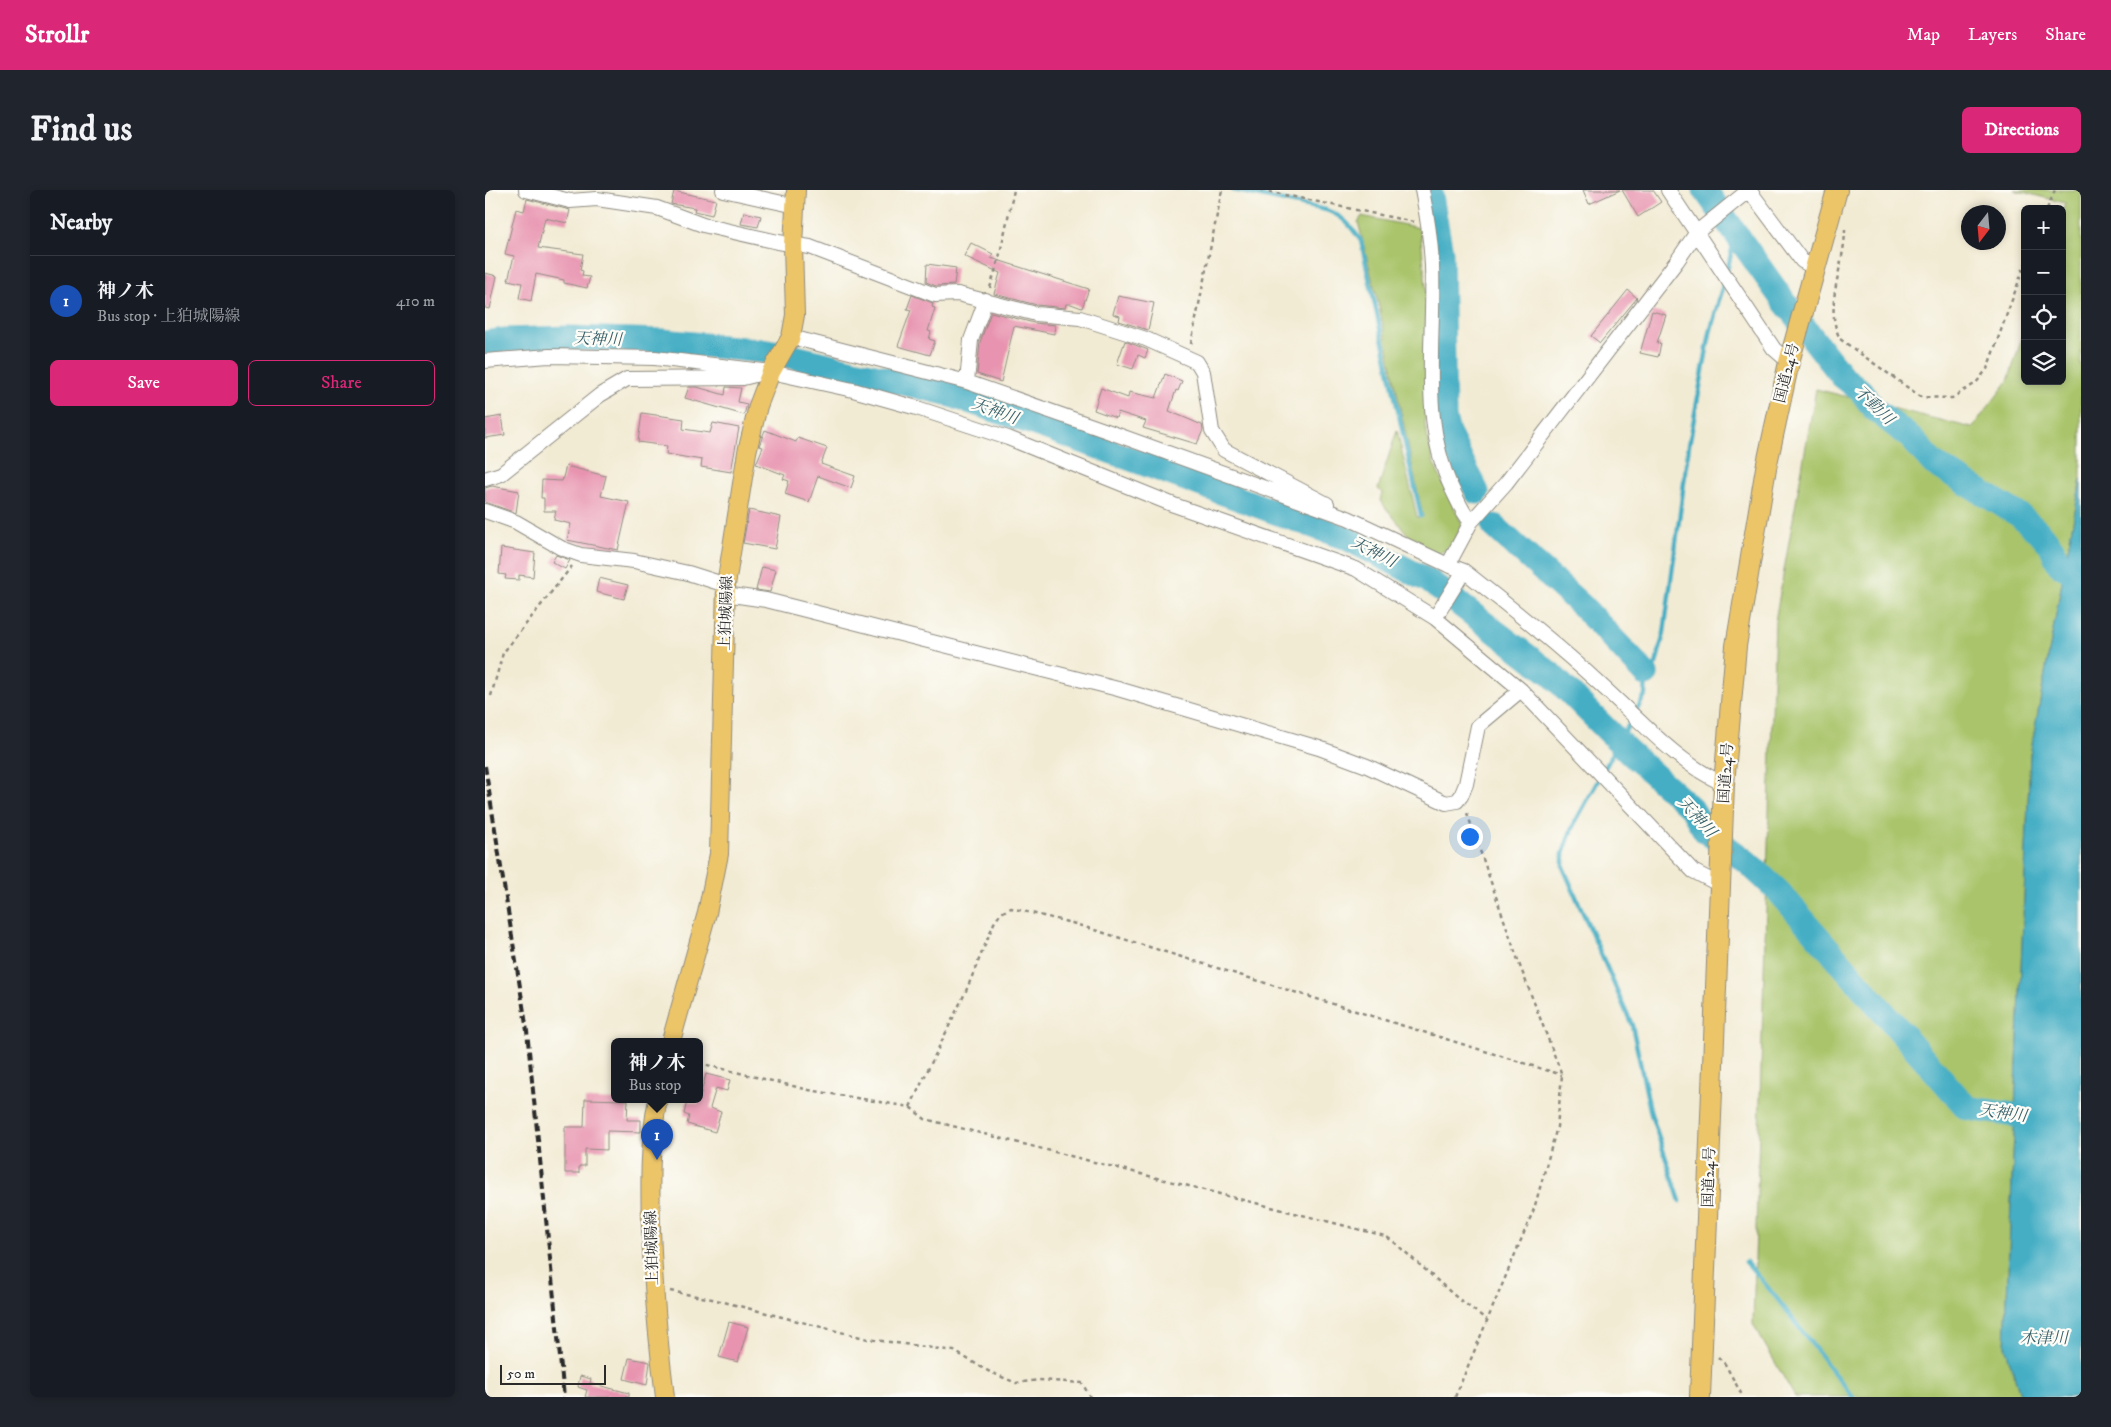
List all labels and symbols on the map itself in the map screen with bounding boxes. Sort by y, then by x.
north arrow [1961,205,2006,250]
water label: 天神川 [574,328,624,350]
street label: 国道24号 [1770,341,1804,405]
water label: 不動川 [1850,381,1900,430]
water label: 天神川 [969,393,1023,429]
water label: 天神川 [1348,532,1402,573]
street label: 上狛城陽線 [715,575,737,651]
street label: 国道24号 [1714,742,1738,804]
water label: 天神川 [1674,792,1722,843]
your location [1457,824,1483,850]
water label: 天神川 [1978,1100,2030,1127]
pin: 1 [641,1119,673,1160]
street label: 国道24号 [1698,1146,1720,1208]
street label: 上狛城陽線 [641,1210,663,1286]
water label: 木津川 [2020,1328,2070,1348]
scale bar [500,1362,606,1385]

